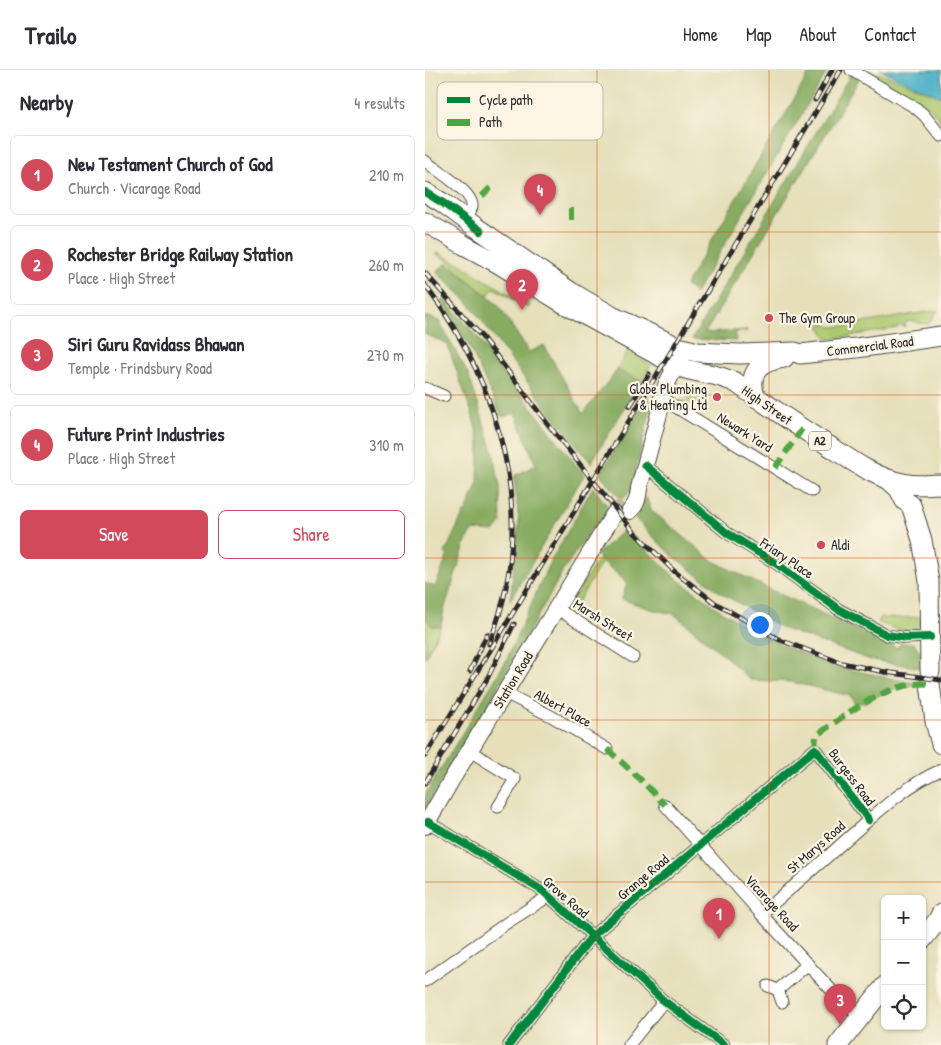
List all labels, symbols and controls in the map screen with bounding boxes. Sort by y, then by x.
text: Trailo [25,19,76,51]
text: Home [683,22,718,47]
text: Map [746,22,771,47]
text: About [799,22,836,47]
text: Contact [864,22,916,47]
legend [437,82,603,140]
text: Nearby [20,88,73,117]
text: Cycle path [479,90,533,110]
text: 4 results [354,92,405,114]
text: Path [479,112,502,131]
text: New Testament Church of God [68,151,273,177]
text: 1 [34,164,40,186]
text: 210 m [369,164,404,186]
pin: 4 [524,174,556,215]
text: Church · Vicarage Road [68,177,200,199]
text: Rochester Bridge Railway Station [68,241,293,267]
text: 2 [33,254,41,276]
text: 260 m [368,254,404,276]
text: Place · High Street [68,267,175,289]
pin: 2 [506,269,538,310]
place label: The Gym Group [779,308,855,328]
marker: The Gym Group [763,312,775,324]
text: Siri Guru Ravidass Bhawan [68,331,245,357]
street label: Commercial Road [825,331,915,360]
text: 3 [33,344,41,366]
text: 270 m [367,344,404,366]
text: Temple · Frindsbury Road [68,357,212,379]
place label: Globe Plumbing & Heating Ltd [629,379,708,415]
street label: High Street [738,380,796,430]
marker: Globe Plumbing & Heating Ltd [711,391,723,403]
street label: Newark Yard [714,407,777,456]
text: Future Print Industries [68,421,225,447]
road number: A2 [809,432,831,451]
text: 4 [34,434,40,456]
text: 310 m [369,434,404,456]
text: Place · High Street [68,447,175,469]
button: Save [20,510,208,559]
button: Share [218,510,405,559]
street label: Friary Place [755,532,818,584]
place label: Aldi [831,535,850,554]
marker: Aldi [815,539,827,551]
street label: Marsh Street [570,594,637,645]
your location [747,612,773,638]
street label: Station Road [488,647,537,712]
street label: Albert Place [531,684,595,731]
street label: Burgess Road [824,744,880,810]
street label: St Marys Road [783,816,850,878]
street label: Grange Road [613,849,674,905]
street label: Vicarage Road [741,870,804,936]
street label: Grove Road [539,871,594,922]
map controls [881,895,926,1030]
button: + [881,895,926,940]
pin: 1 [703,898,735,939]
button: − [881,940,926,985]
pin: 3 [824,984,856,1025]
button: locate [881,985,926,1030]

